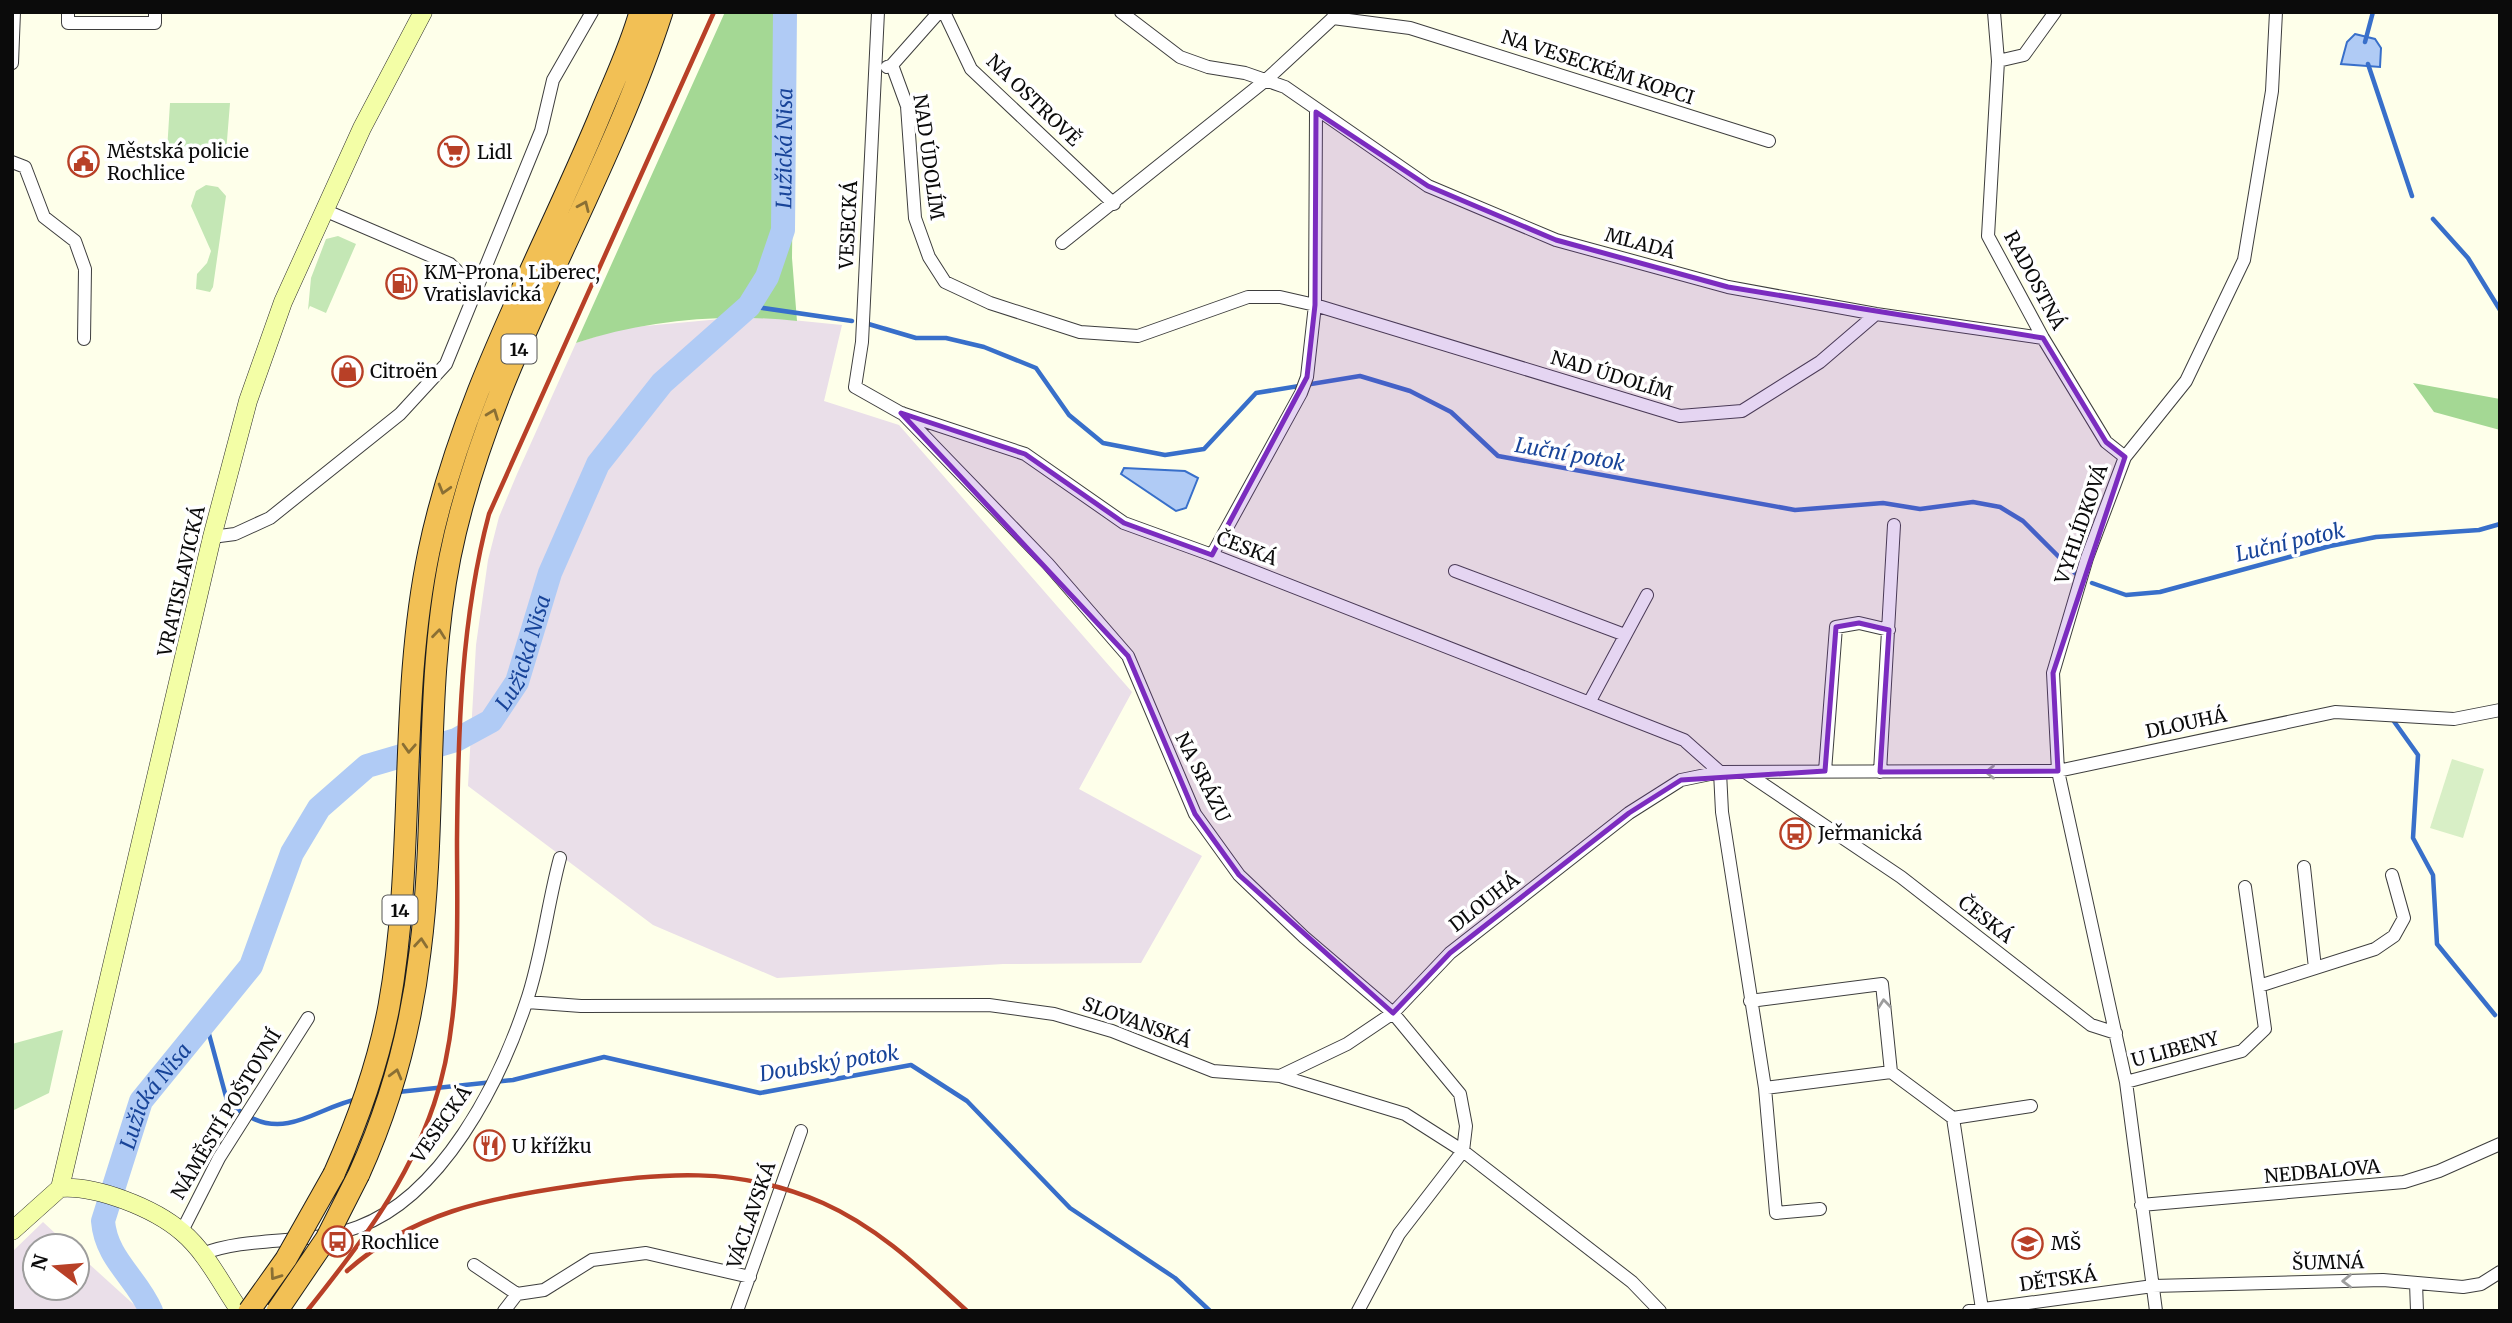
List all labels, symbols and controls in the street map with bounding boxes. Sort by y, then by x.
street label: NA VESECKÉM KOPCI [1499,25,1697,109]
street label: NA OSTROVĚ [982,49,1086,151]
water label: Lužická Nisa [770,88,798,209]
street label: NAD ÚDOLÍM [908,93,950,221]
supermarket icon: Lidl [437,135,471,169]
place label: Městská policie Rochlice [107,139,249,185]
place label: Lidl [477,140,512,164]
public building icon: Městská policie Rochlice [67,145,101,179]
street label: VESECKÁ [834,180,862,271]
one-way arrow [576,201,590,213]
street label: MLADÁ [1602,222,1678,264]
street label: RADOSTNÁ [1999,227,2071,334]
place label: KM-Prona, Liberec, Vratislavická [423,260,600,306]
fuel station icon: KM-Prona, Liberec, Vratislavická [384,266,418,300]
road number: 14 [502,334,536,363]
street label: NAD ÚDOLÍM [1548,345,1676,405]
shop icon: Citroën [330,354,364,388]
place label: Citroën [370,359,438,383]
one-way arrow [484,409,498,421]
water label: Luční potok [1513,431,1628,477]
street label: VYHLÍDKOVÁ [2049,460,2113,588]
one-way arrow [438,483,453,495]
street label: VRATISLAVICKÁ [152,503,210,659]
water label: Luční potok [2233,516,2348,568]
street label: ČESKÁ [1213,525,1282,571]
water label: Lužická Nisa [489,592,556,715]
one-way arrow [431,629,446,640]
street label: DLOUHÁ [2143,703,2229,743]
street label: NA SRÁZU [1170,728,1236,826]
one-way arrow [402,743,417,754]
one-way arrow [1984,764,1995,779]
bus stop icon: Jeřmanická [1778,816,1812,850]
place label: Jeřmanická [1817,821,1922,845]
street label: DLOUHÁ [1444,867,1524,937]
street label: ČESKÁ [1954,889,2019,948]
road number: 14 [382,896,418,925]
one-way arrow [413,937,428,948]
street label: SLOVANSKÁ [1079,991,1195,1053]
one-way arrow [1877,998,1892,1009]
street label: NÁMĚSTÍ POŠTOVNÍ [165,1024,286,1203]
street label: U LIBENY [2129,1026,2222,1072]
water label: Lužická Nisa [113,1037,197,1152]
water label: Doubský potok [756,1039,901,1088]
one-way arrow [388,1068,403,1080]
street label: VESECKÁ [405,1080,477,1168]
restaurant icon: U křížku [472,1129,506,1163]
place label: U křížku [512,1134,592,1158]
street label: NEDBALOVA [2263,1154,2382,1188]
street label: VÁCLAVSKÁ [721,1158,781,1272]
bus stop icon: Rochlice [321,1225,355,1259]
school or university icon: MŠ [2011,1226,2045,1260]
place label: Rochlice [361,1230,439,1254]
place label: MŠ [2051,1230,2081,1255]
north arrow [21,1232,91,1302]
street label: ŠUMNÁ [2292,1248,2365,1275]
text: N [26,1252,53,1273]
street label: DĚTSKÁ [2018,1262,2099,1296]
one-way arrow [271,1267,283,1280]
one-way arrow [2342,1273,2352,1289]

